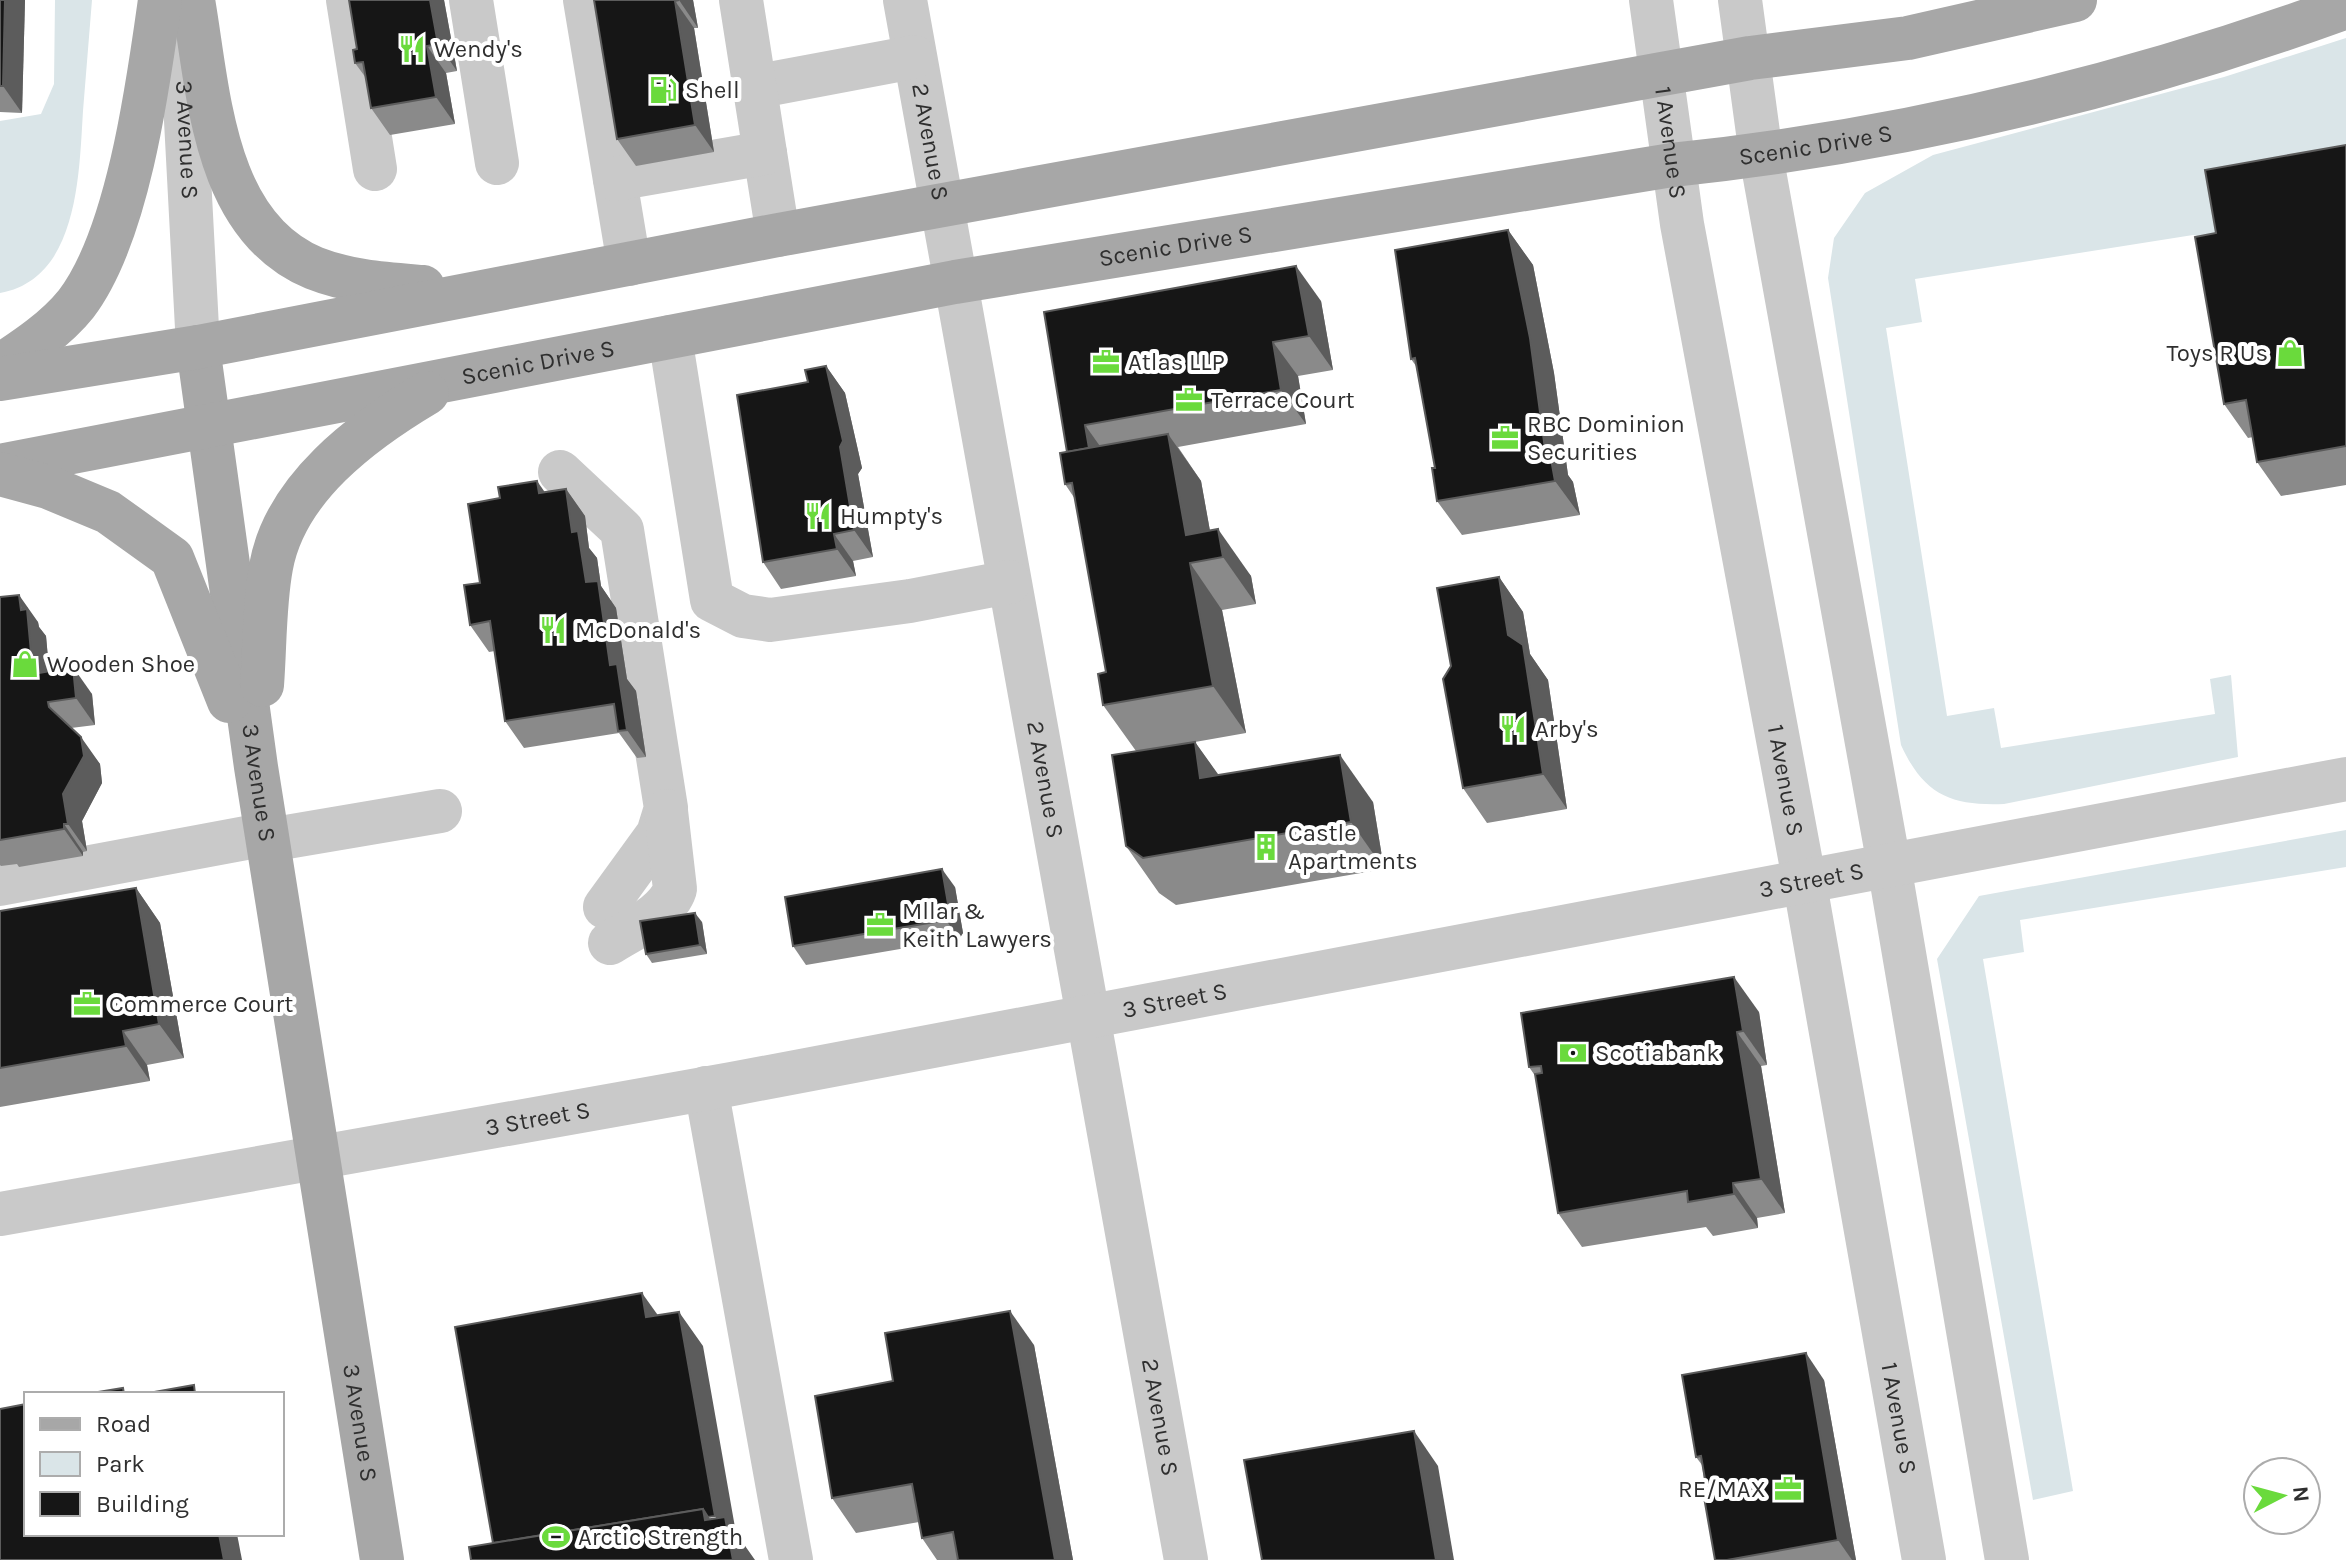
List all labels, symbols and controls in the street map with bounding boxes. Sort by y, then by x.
restaurant icon: Wendy's [397,34,427,64]
place label: Wendy's [434,35,523,63]
fuel station icon: Shell [648,75,678,105]
place label: Shell [685,76,740,104]
street label: 3 Avenue S [170,80,204,200]
street label: 2 Avenue S [906,81,955,203]
street label: 1 Avenue S [1649,85,1692,200]
street label: Scenic Drive S [1737,119,1895,171]
street label: Scenic Drive S [1097,220,1254,272]
street label: Scenic Drive S [459,334,617,391]
shop icon: Toys R Us [2275,338,2305,368]
place label: Toys R Us [2167,339,2268,367]
office icon: Atlas LLP [1091,347,1121,377]
place label: Atlas LLP [1128,348,1225,376]
office icon: Terrace Court [1174,385,1204,415]
place label: Terrace Court [1211,386,1355,414]
place label: RBC Dominion Securities [1527,410,1685,466]
office icon: RBC Dominion Securities [1490,423,1520,453]
restaurant icon: Humpty's [803,501,833,531]
place label: Humpty's [840,502,943,530]
restaurant icon: McDonald's [538,615,568,645]
place label: McDonald's [575,616,701,644]
shop icon: Wooden Shoe [10,649,40,679]
place label: Wooden Shoe [47,650,195,678]
restaurant icon: Arby's [1498,714,1528,744]
place label: Arby's [1535,715,1599,743]
street label: 2 Avenue S [1021,718,1070,840]
street label: 3 Avenue S [236,722,282,844]
street label: 1 Avenue S [1762,722,1810,838]
place label: Castle Apartments [1288,819,1418,875]
building icon: Castle Apartments [1251,832,1281,862]
street label: 3 Street S [1757,856,1866,904]
place label: Mllar & Keith Lawyers [902,897,1052,953]
office icon: Mllar & Keith Lawyers [865,910,895,940]
street label: 3 Street S [1120,977,1229,1024]
office icon: Commerce Court [72,989,102,1019]
place label: Commerce Court [109,990,293,1018]
bank icon: Scotiabank [1558,1038,1588,1068]
place label: Scotiabank [1595,1039,1720,1067]
street label: 3 Street S [483,1095,592,1142]
street label: 2 Avenue S [1136,1356,1185,1478]
street label: 1 Avenue S [1875,1360,1923,1476]
street label: 3 Avenue S [337,1362,383,1484]
legend [24,1392,284,1536]
text: Road [96,1410,151,1438]
text: Park [96,1450,145,1478]
north arrow [2242,1456,2322,1536]
office icon: RE/MAX [1773,1474,1803,1504]
place label: RE/MAX [1678,1475,1766,1503]
text: N [2287,1485,2315,1503]
text: Building [96,1490,189,1518]
sports icon: Arctic Strength [541,1522,571,1552]
place label: Arctic Strength [578,1523,743,1551]

